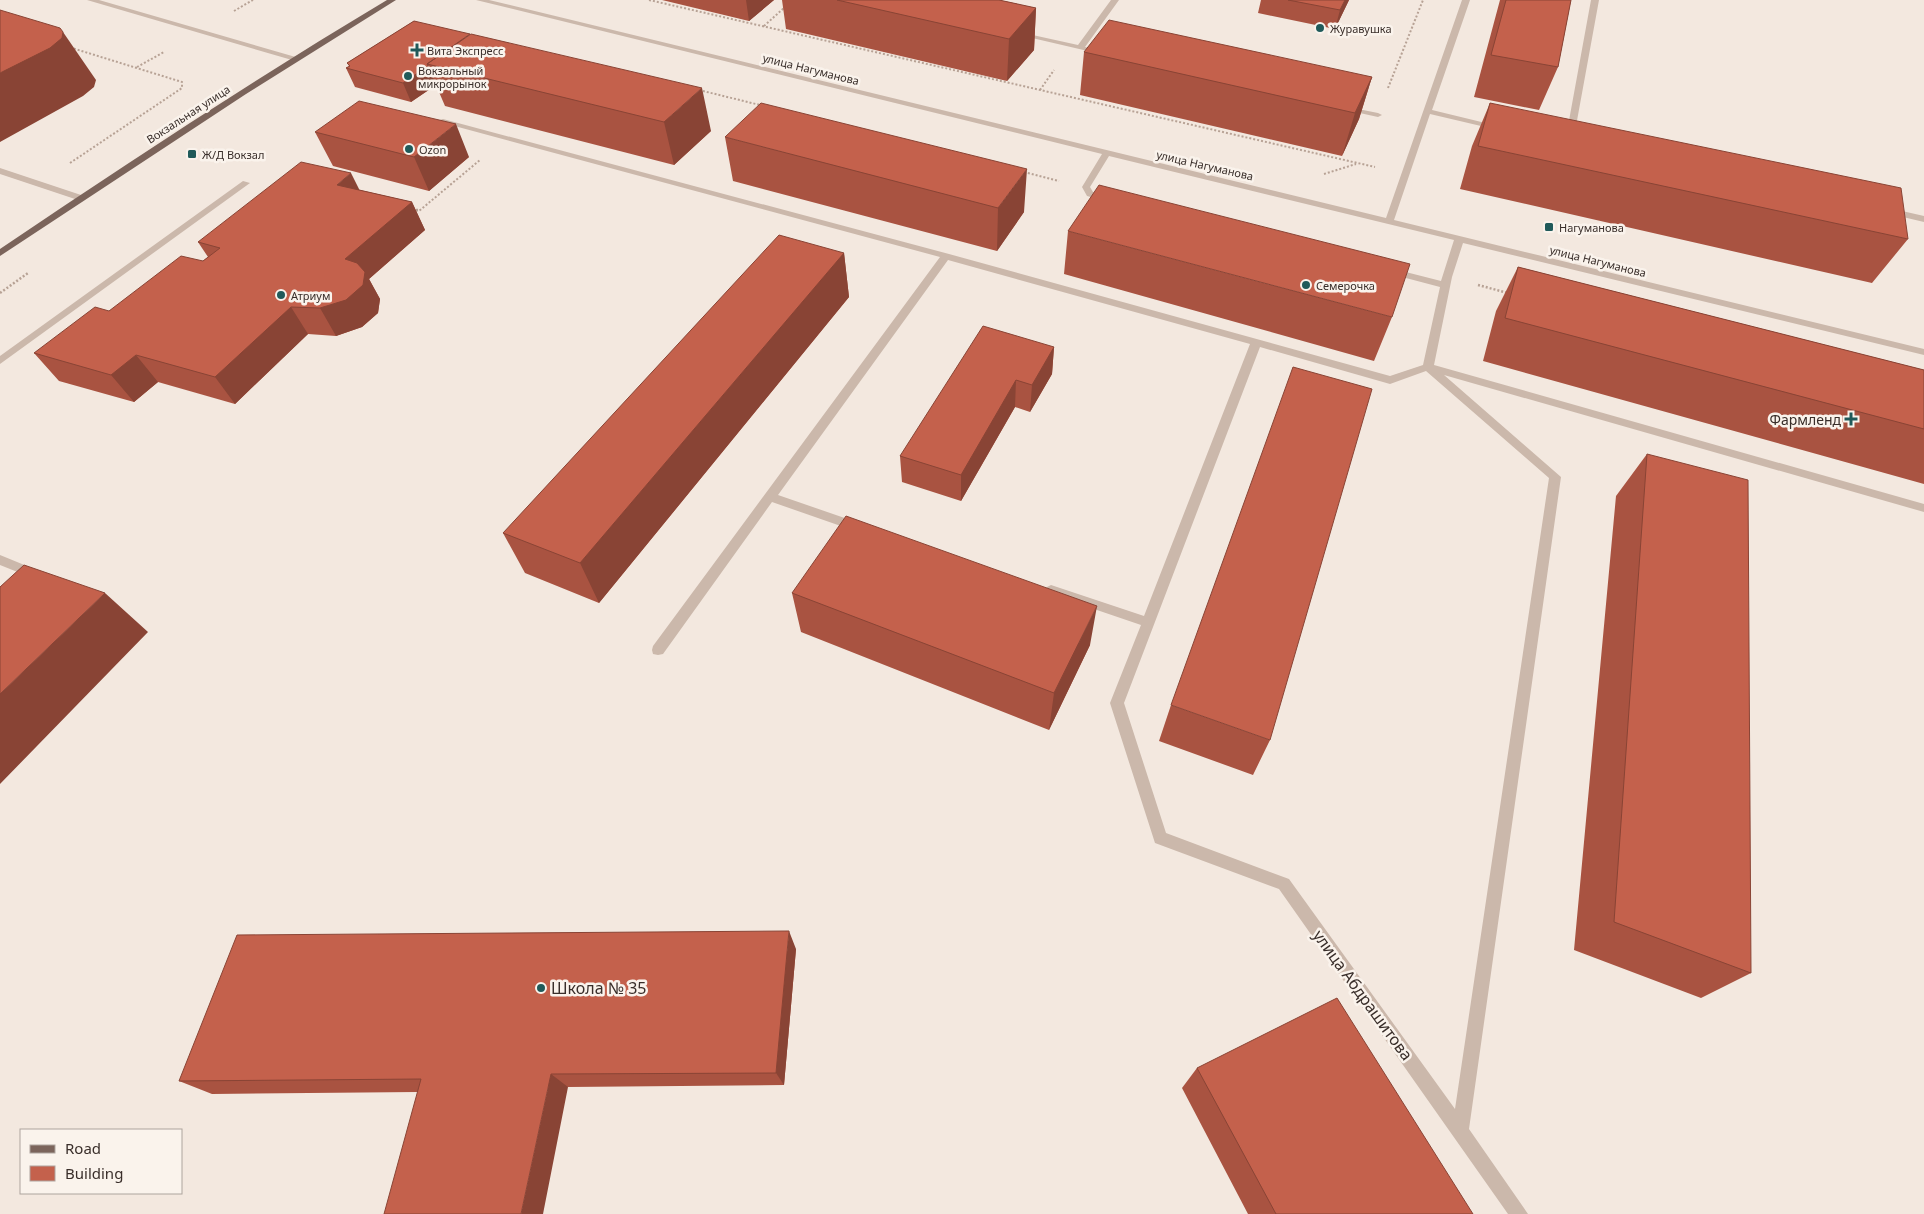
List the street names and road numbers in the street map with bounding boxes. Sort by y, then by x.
street label: улица Нагуманова [761,50,861,88]
street label: Вокзальная улица [143,81,233,147]
street label: улица Нагуманова [1155,147,1255,183]
street label: улица Нагуманова [1548,242,1648,280]
street label: улица Абдрашитова [1308,925,1418,1065]

